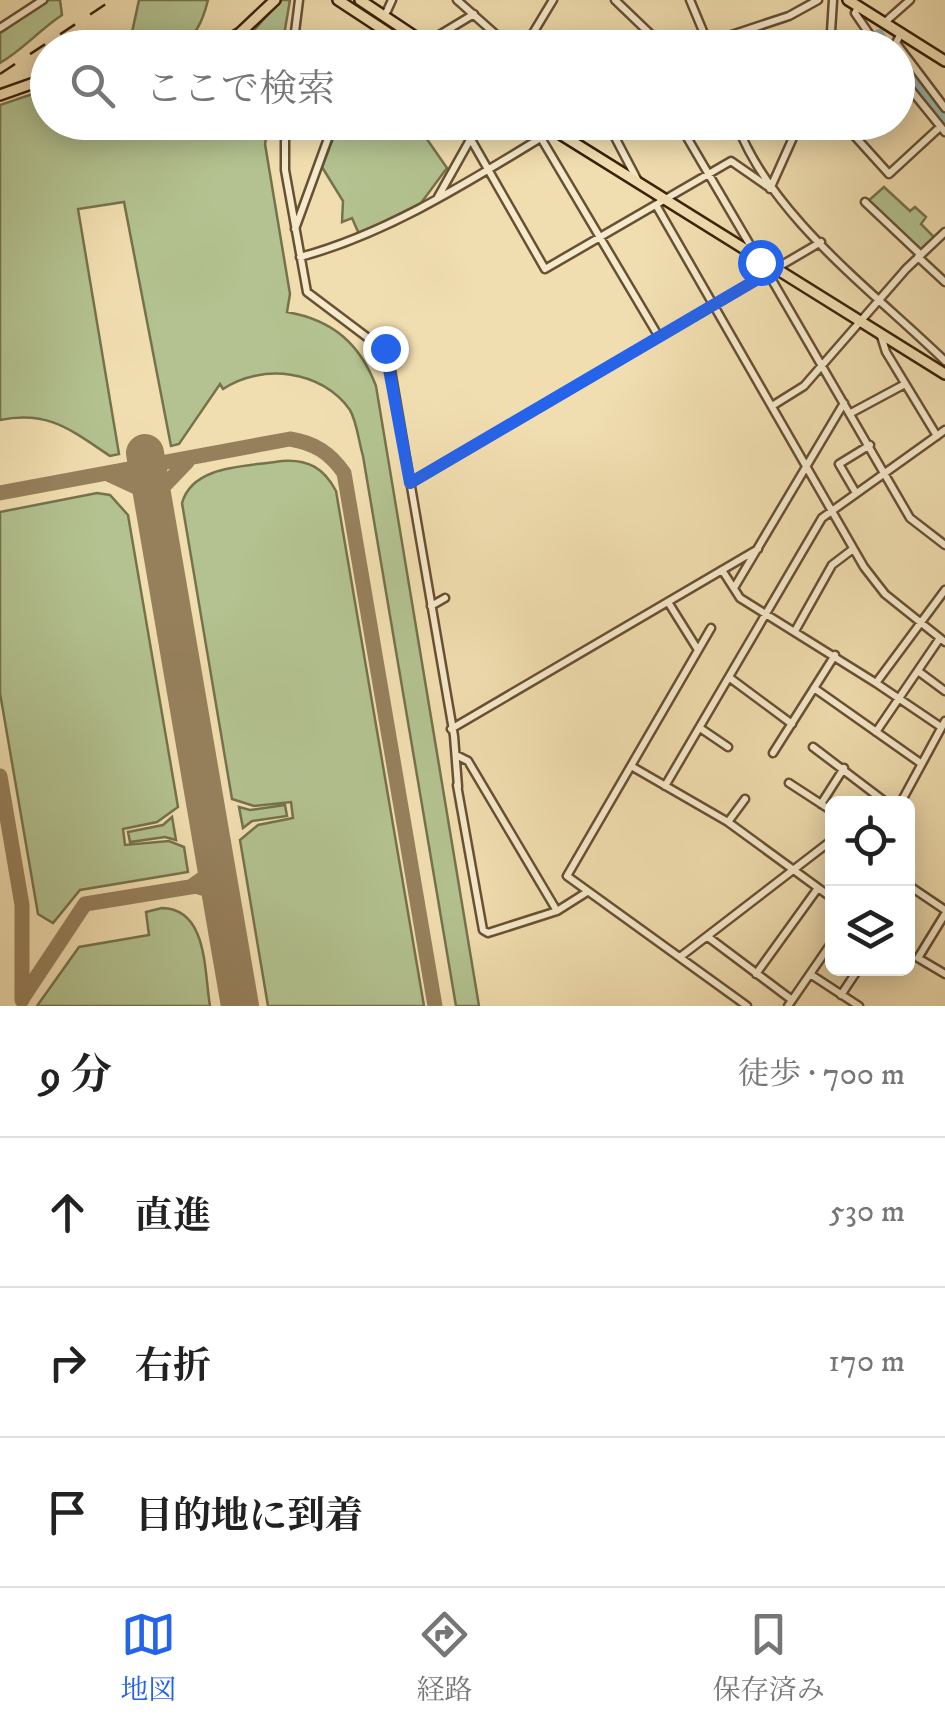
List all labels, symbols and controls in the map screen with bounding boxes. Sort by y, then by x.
search box [30,30,915,140]
icon: search [65,58,120,113]
text: ここで検索 [145,66,335,114]
route start [738,240,784,286]
route end [363,326,409,372]
map controls [825,796,915,976]
button: locate [825,796,915,886]
button: layers [825,886,915,976]
text: 9 分 [40,1050,112,1102]
text: 徒歩 · 700 m [737,1055,905,1095]
icon: ahead [40,1185,95,1240]
text: 530 m [829,1192,905,1232]
text: 直進 [135,1193,211,1241]
icon: right [40,1335,95,1390]
text: 170 m [828,1342,905,1382]
text: 右折 [135,1343,211,1391]
icon: arrive [40,1485,95,1540]
text: 目的地に到着 [135,1493,363,1541]
tab: 地図 [120,1607,176,1708]
tab: 経路 [416,1607,473,1708]
tab: 保存済み [713,1607,825,1708]

